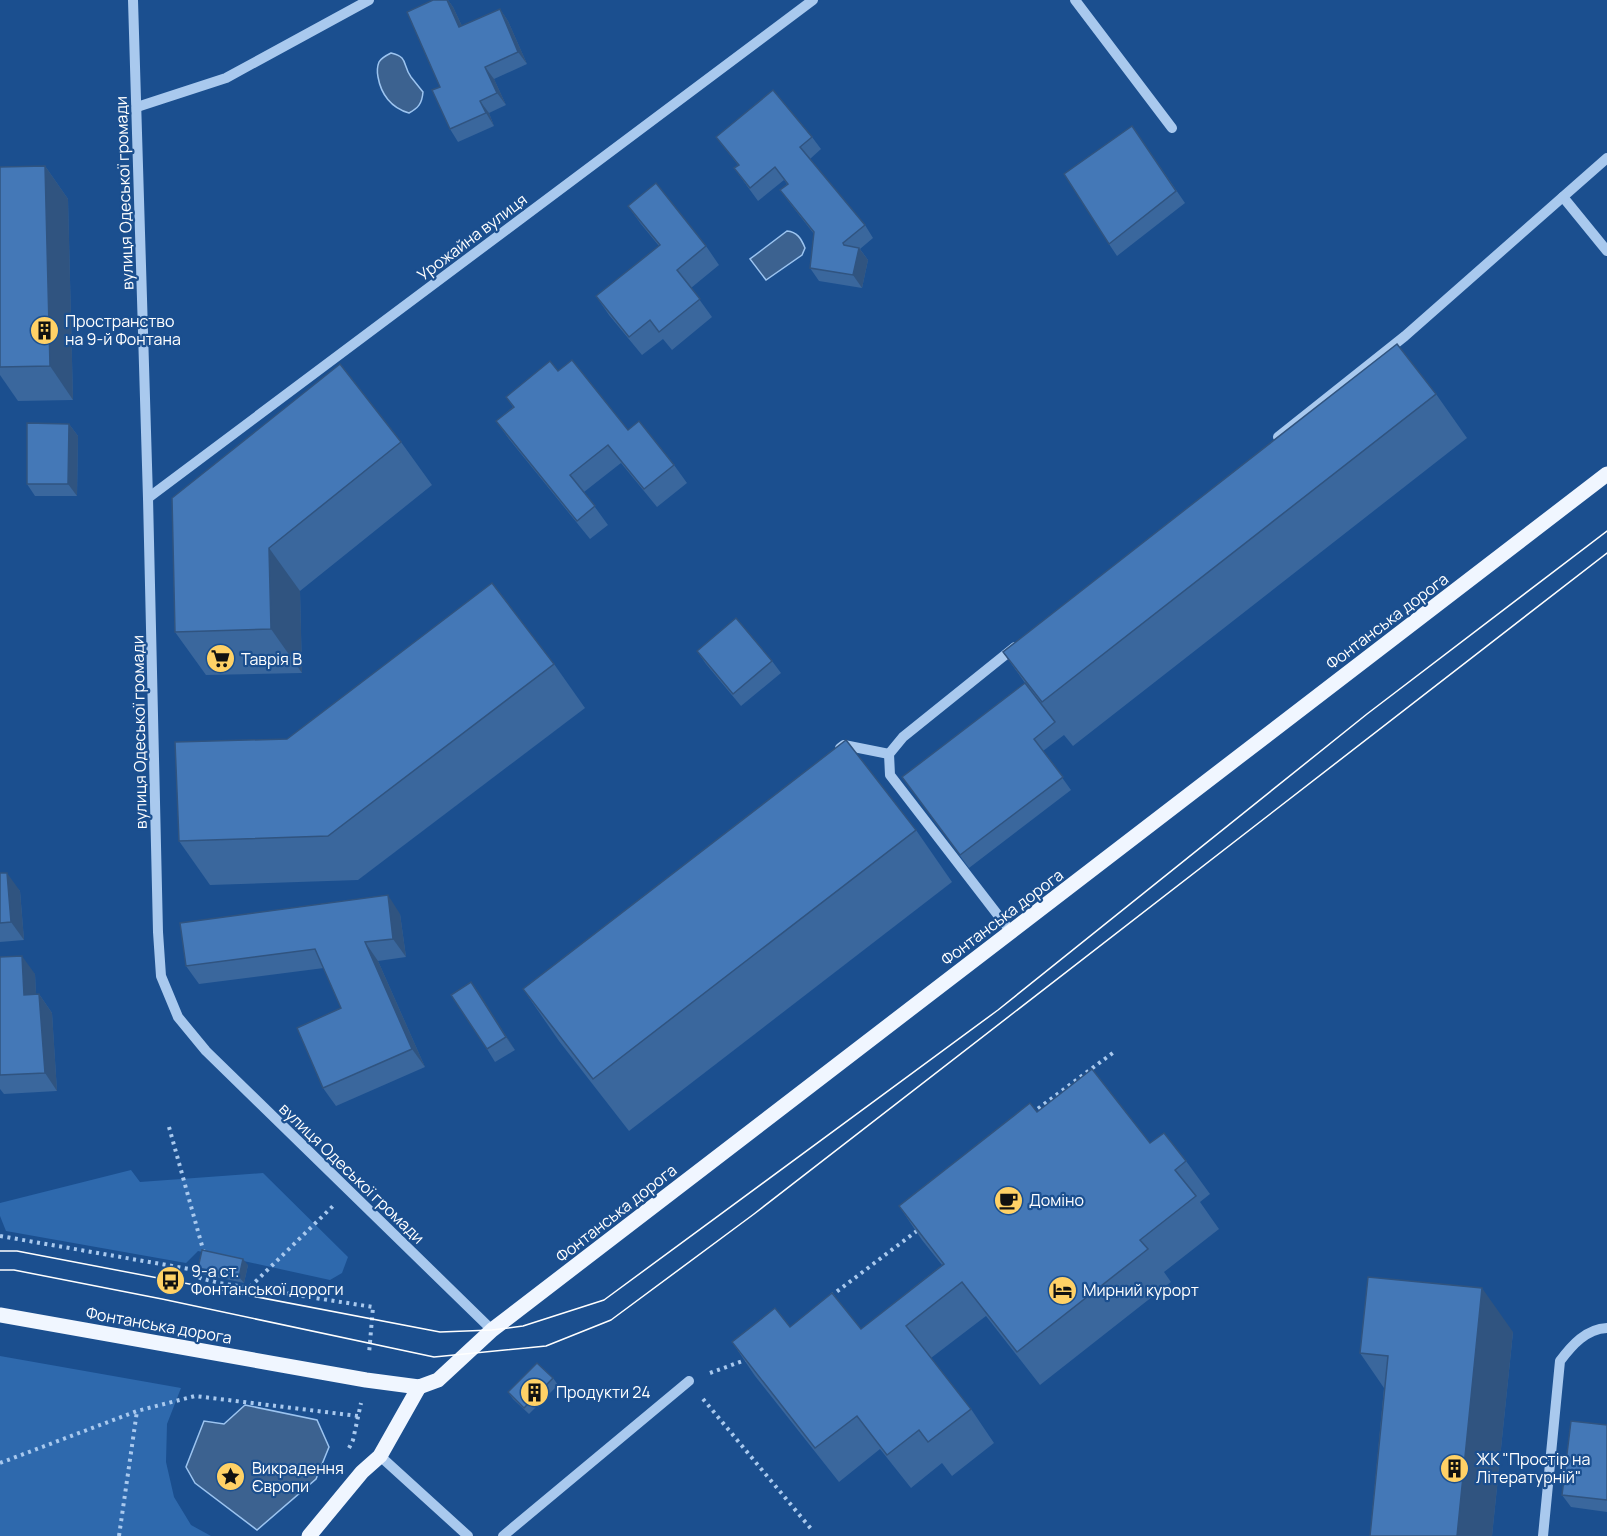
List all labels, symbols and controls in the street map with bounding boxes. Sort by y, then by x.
street label: вулиця Одеської громади [110,96,138,290]
street label: Урожайна вулиця [413,188,531,286]
place label: Пространство на 9-й Фонтана [65,310,181,350]
building icon: Пространство на 9-й Фонтана [28,314,60,346]
street label: Фонтанська дорога [1321,568,1453,674]
street label: вулиця Одеської громади [126,635,152,829]
supermarket icon: Таврія В [204,643,236,675]
place label: Таврія В [241,648,302,670]
street label: Фонтанська дорога [936,864,1068,970]
street label: вулиця Одеської громади [275,1098,429,1248]
street label: Фонтанська дорога [551,1159,681,1267]
cafe icon: Доміно [992,1184,1024,1216]
place label: Доміно [1029,1189,1084,1211]
place label: 9-а ст. Фонтанської дороги [191,1260,344,1300]
bus stop icon: 9-а ст. Фонтанської дороги [154,1264,186,1296]
hotel icon: Мирний курорт [1046,1274,1078,1306]
place label: Мирний курорт [1083,1279,1199,1301]
street label: Фонтанська дорога [84,1301,234,1349]
building icon: Продукти 24 [519,1376,551,1408]
place label: Продукти 24 [556,1381,651,1403]
place label: ЖК "Простір на Літературній" [1476,1448,1590,1488]
building icon: ЖК "Простір на Літературній" [1439,1452,1471,1484]
place label: Викрадення Європи [252,1457,344,1497]
place icon: Викрадення Європи [215,1461,247,1493]

